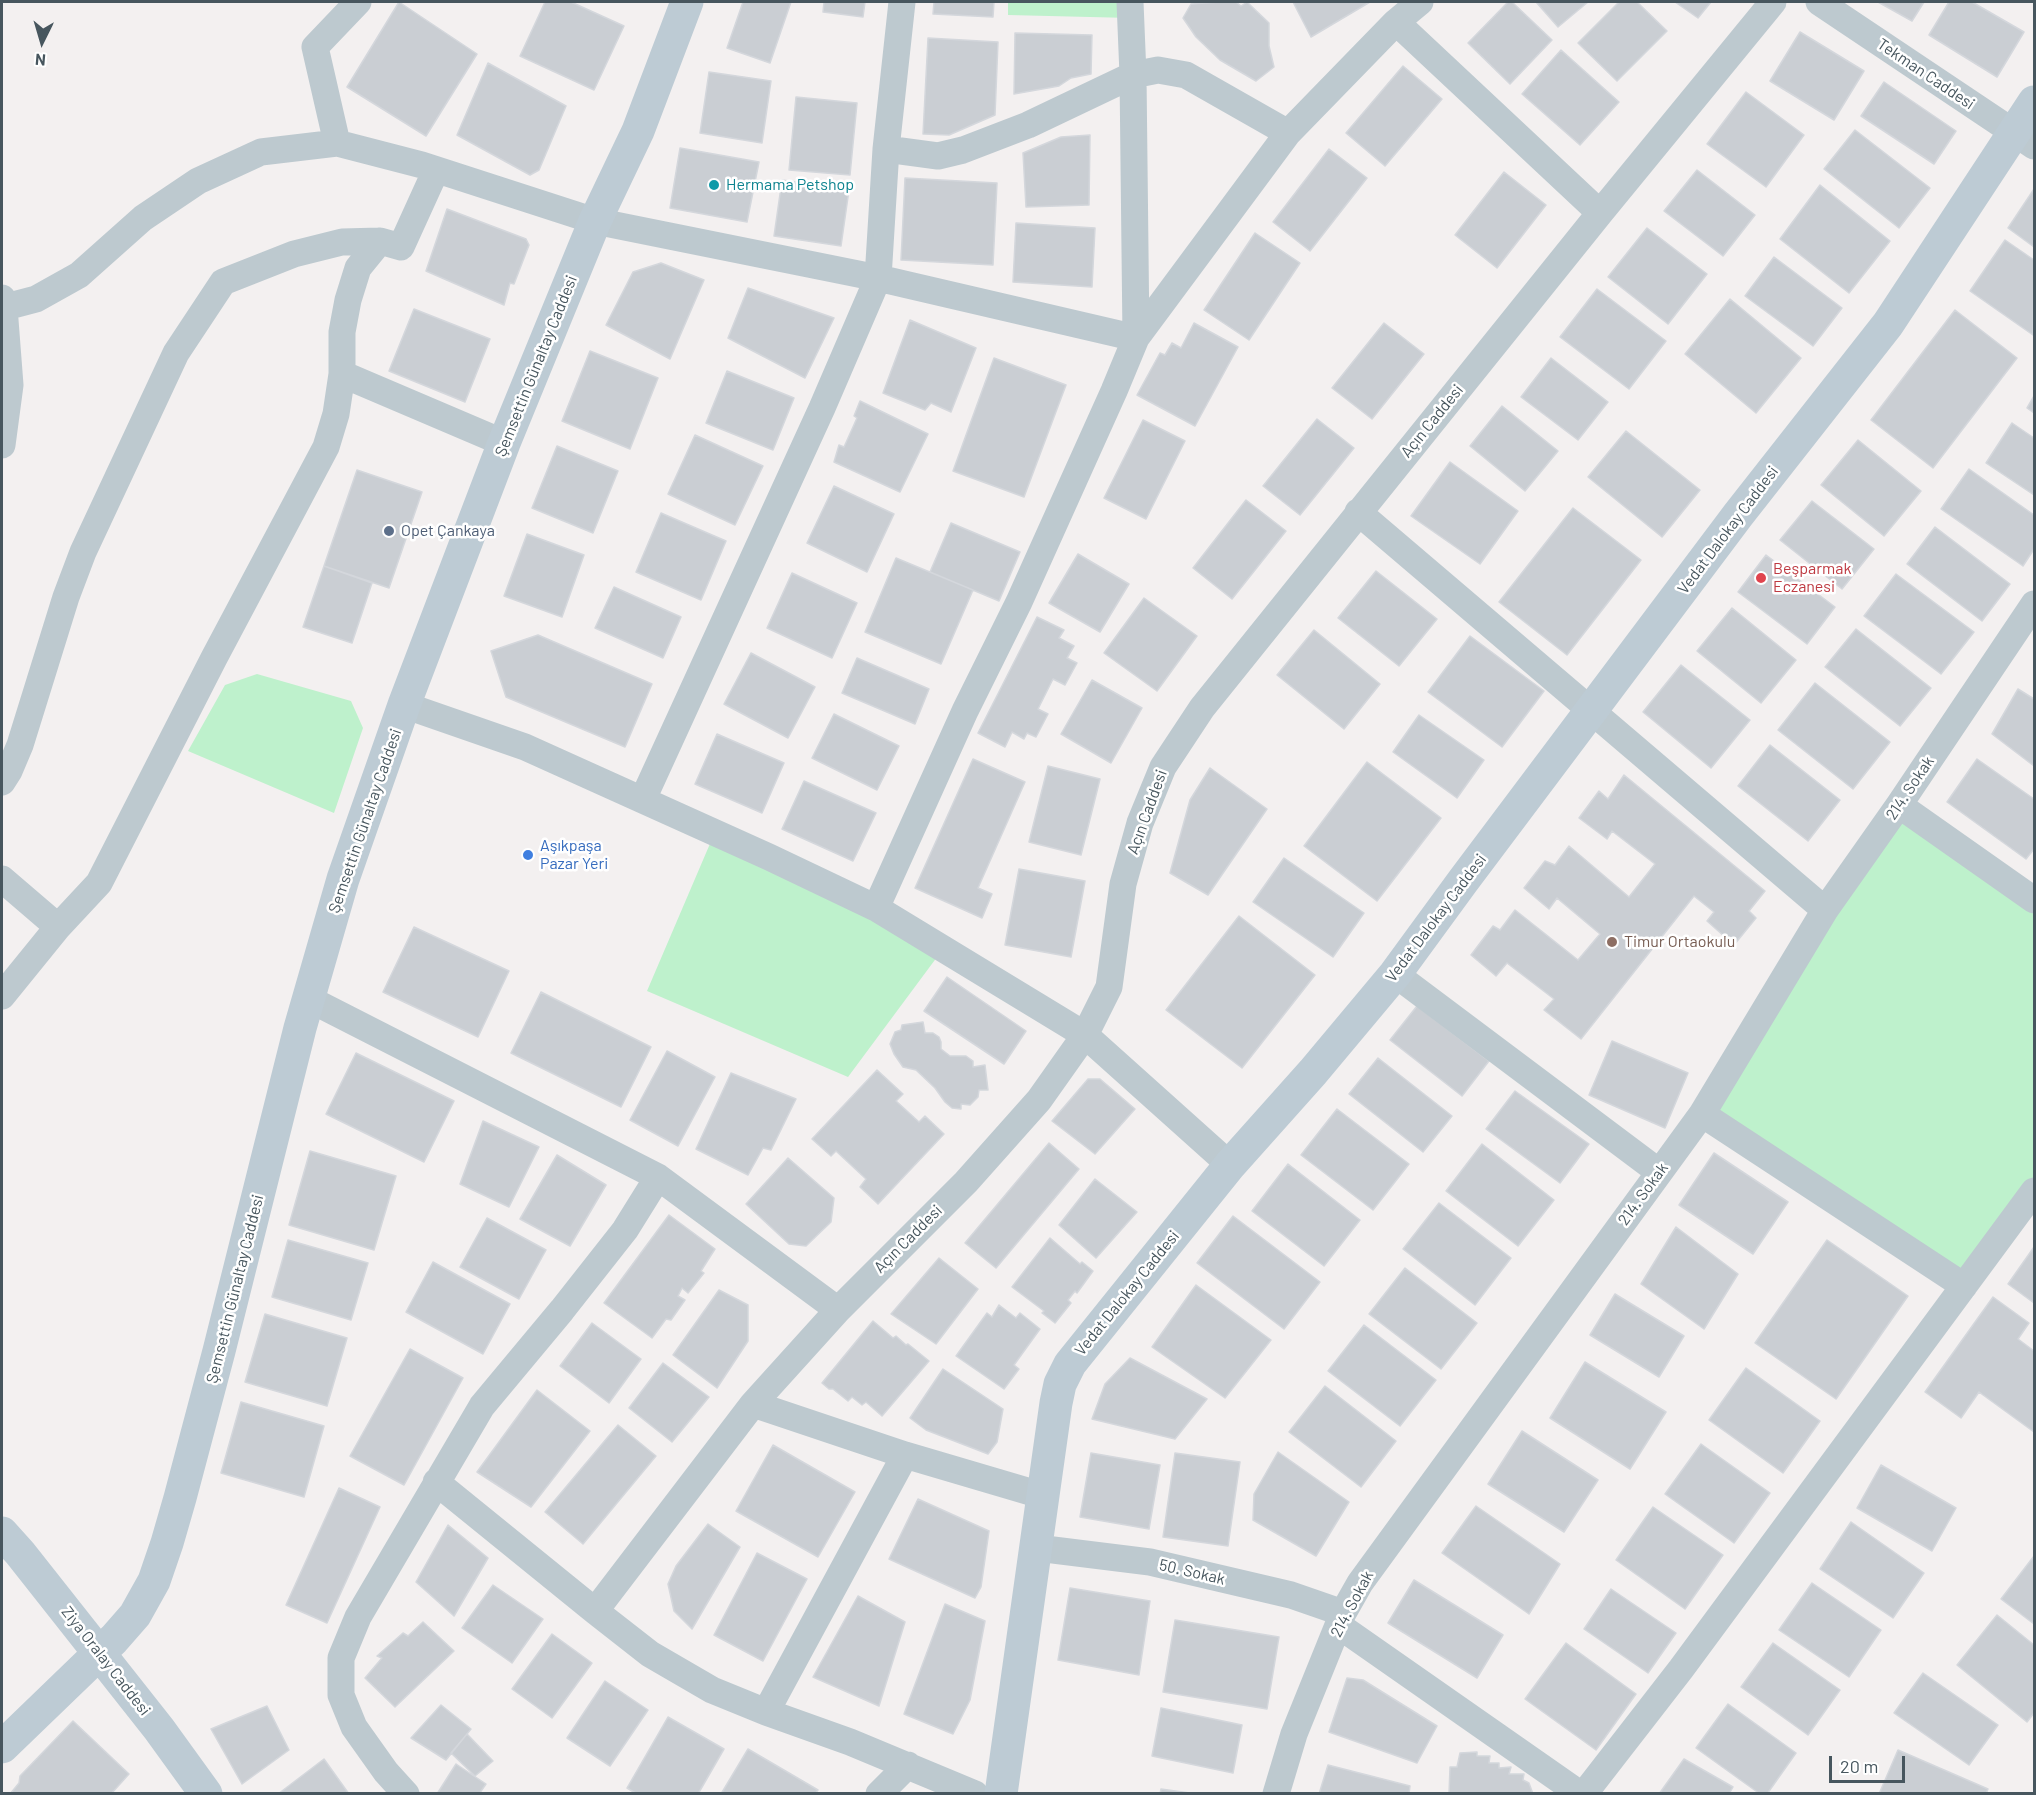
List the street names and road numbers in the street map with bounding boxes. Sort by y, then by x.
street label: Tekman Caddesi [1874,34,1978,114]
street label: Şemsettin Günaltay Caddesi [491,273,581,459]
street label: Açın Caddesi [1397,381,1467,461]
street label: Vedat Dalokay Caddesi [1674,462,1782,598]
street label: Şemsettin Günaltay Caddesi [324,726,406,916]
street label: 214. Sokak [1882,753,1938,823]
street label: Açın Caddesi [1123,767,1171,857]
street label: Vedat Dalokay Caddesi [1382,850,1490,986]
street label: 214. Sokak [1614,1159,1672,1229]
street label: Şemsettin Günaltay Caddesi [202,1193,268,1385]
street label: Açın Caddesi [870,1201,946,1277]
street label: Vedat Dalokay Caddesi [1071,1227,1183,1359]
street label: 50. Sokak [1157,1555,1227,1589]
street label: 214. Sokak [1326,1567,1378,1641]
street label: Ziya Oralay Caddesi [57,1603,155,1719]

